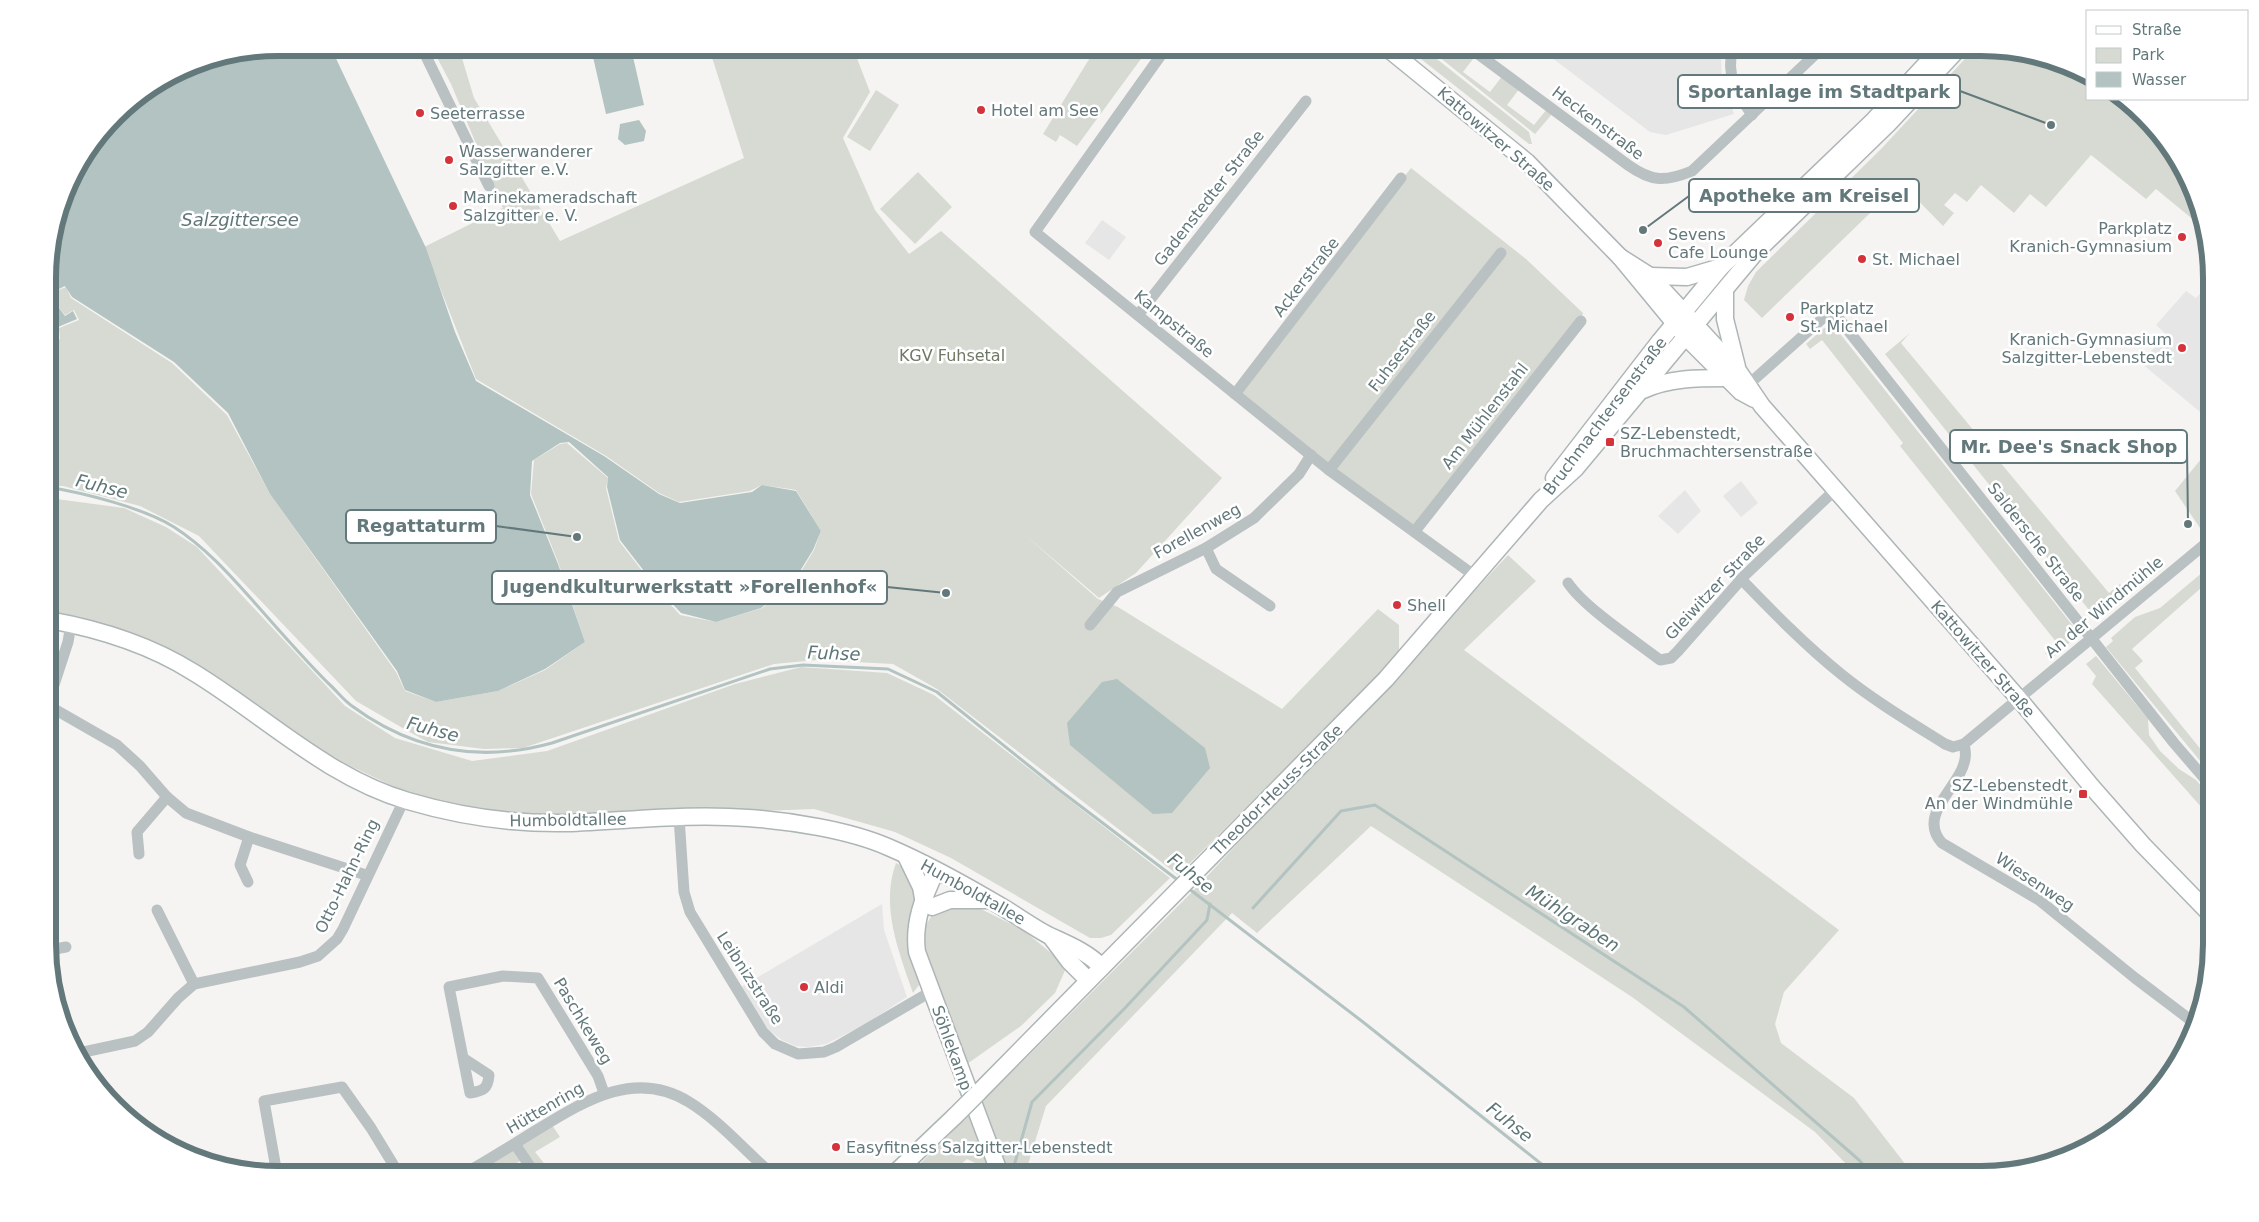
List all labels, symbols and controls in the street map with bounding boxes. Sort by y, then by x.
legend [2086,10,2249,100]
text: Straße [2132,21,2181,39]
text: Park [2132,46,2165,64]
text: Wasser [2132,71,2187,89]
callout: Sportanlage im Stadtpark [1678,75,1960,108]
text: Sportanlage im Stadtpark [1688,81,1951,102]
street label: Heckenstraße [1548,82,1648,164]
street label: Kattowitzer Straße [1434,83,1558,195]
place label: Hotel am See [991,101,1099,120]
place label: Seeterrasse [430,104,525,123]
marker: Hotel am See [975,104,987,116]
marker: Seeterrasse [414,107,426,119]
street label: Gadenstedter Straße [1150,126,1268,270]
place label: Wasserwanderer Salzgitter e.V. [459,142,593,179]
marker: Wasserwanderer Salzgitter e.V. [443,154,455,166]
callout: Apotheke am Kreisel [1689,179,1919,212]
text: Apotheke am Kreisel [1699,185,1909,206]
place label: Marinekameradschaft Salzgitter e. V. [463,188,637,225]
marker: Marinekameradschaft Salzgitter e. V. [447,200,459,212]
water label: Salzgittersee [181,209,299,230]
place label: Parkplatz Kranich-Gymnasium [2009,219,2172,256]
place label: Sevens Cafe Lounge [1668,225,1768,262]
marker: Parkplatz Kranich-Gymnasium [2176,231,2188,243]
street label: Ackerstraße [1269,234,1343,320]
marker: Sevens Cafe Lounge [1652,237,1664,249]
place label: St. Michael [1872,250,1960,269]
marker: St. Michael [1856,253,1868,265]
street label: Kampstraße [1130,286,1218,362]
place label: Parkplatz St. Michael [1800,299,1888,336]
street label: Fuhsestraße [1364,307,1440,395]
marker: Parkplatz St. Michael [1784,311,1796,323]
place label: Kranich-Gymnasium Salzgitter-Lebenstedt [2001,330,2172,367]
street label: Bruchmachtersenstraße [1539,333,1671,499]
marker: Kranich-Gymnasium Salzgitter-Lebenstedt [2176,342,2188,354]
park label: KGV Fuhsetal [899,346,1005,365]
street label: Am Mühlenstahl [1438,359,1532,473]
place label: SZ-Lebenstedt, Bruchmachtersenstraße [1620,424,1813,461]
callout: Mr. Dee's Snack Shop [1950,430,2187,463]
marker: SZ-Lebenstedt, Bruchmachtersenstraße [1604,436,1616,448]
text: Mr. Dee's Snack Shop [1960,436,2178,457]
water label: Fuhse [74,469,130,503]
street label: Saldersche Straße [1984,479,2088,605]
street label: Forellenweg [1150,499,1244,563]
callout: Regattaturm [346,510,496,543]
text: Regattaturm [356,515,486,536]
street label: Gleiwitzer Straße [1661,530,1769,644]
street label: An der Windmühle [2041,552,2167,662]
callout: Jugendkulturwerkstatt »Forellenhof« [492,571,887,604]
text: Jugendkulturwerkstatt »Forellenhof« [501,576,877,597]
place label: Shell [1407,596,1446,615]
street label: Kattowitzer Straße [1927,597,2039,721]
marker: Shell [1391,599,1403,611]
water label: Fuhse [807,642,861,664]
water label: Fuhse [405,712,461,746]
street label: Theodor-Heuss-Straße [1207,720,1347,860]
place label: SZ-Lebenstedt, An der Windmühle [1925,776,2073,813]
marker: SZ-Lebenstedt, An der Windmühle [2077,788,2089,800]
street label: Humboldtallee [509,809,627,831]
street label: Otto-Hahn-Ring [311,816,383,936]
water label: Fuhse [1164,848,1218,898]
street label: Wiesenweg [1992,849,2078,915]
street label: Humboldtallee [917,855,1029,929]
water label: Mühlgraben [1522,880,1624,956]
street label: Leibnizstraße [713,928,787,1028]
street label: Paschkeweg [550,974,616,1068]
place label: Aldi [814,978,844,997]
marker: Aldi [798,981,810,993]
street label: Söhlekamp [928,1003,976,1093]
street label: Hüttenring [503,1078,587,1138]
water label: Fuhse [1483,1097,1537,1147]
place label: Easyfitness Salzgitter-Lebenstedt [846,1138,1112,1157]
marker: Easyfitness Salzgitter-Lebenstedt [830,1141,842,1153]

